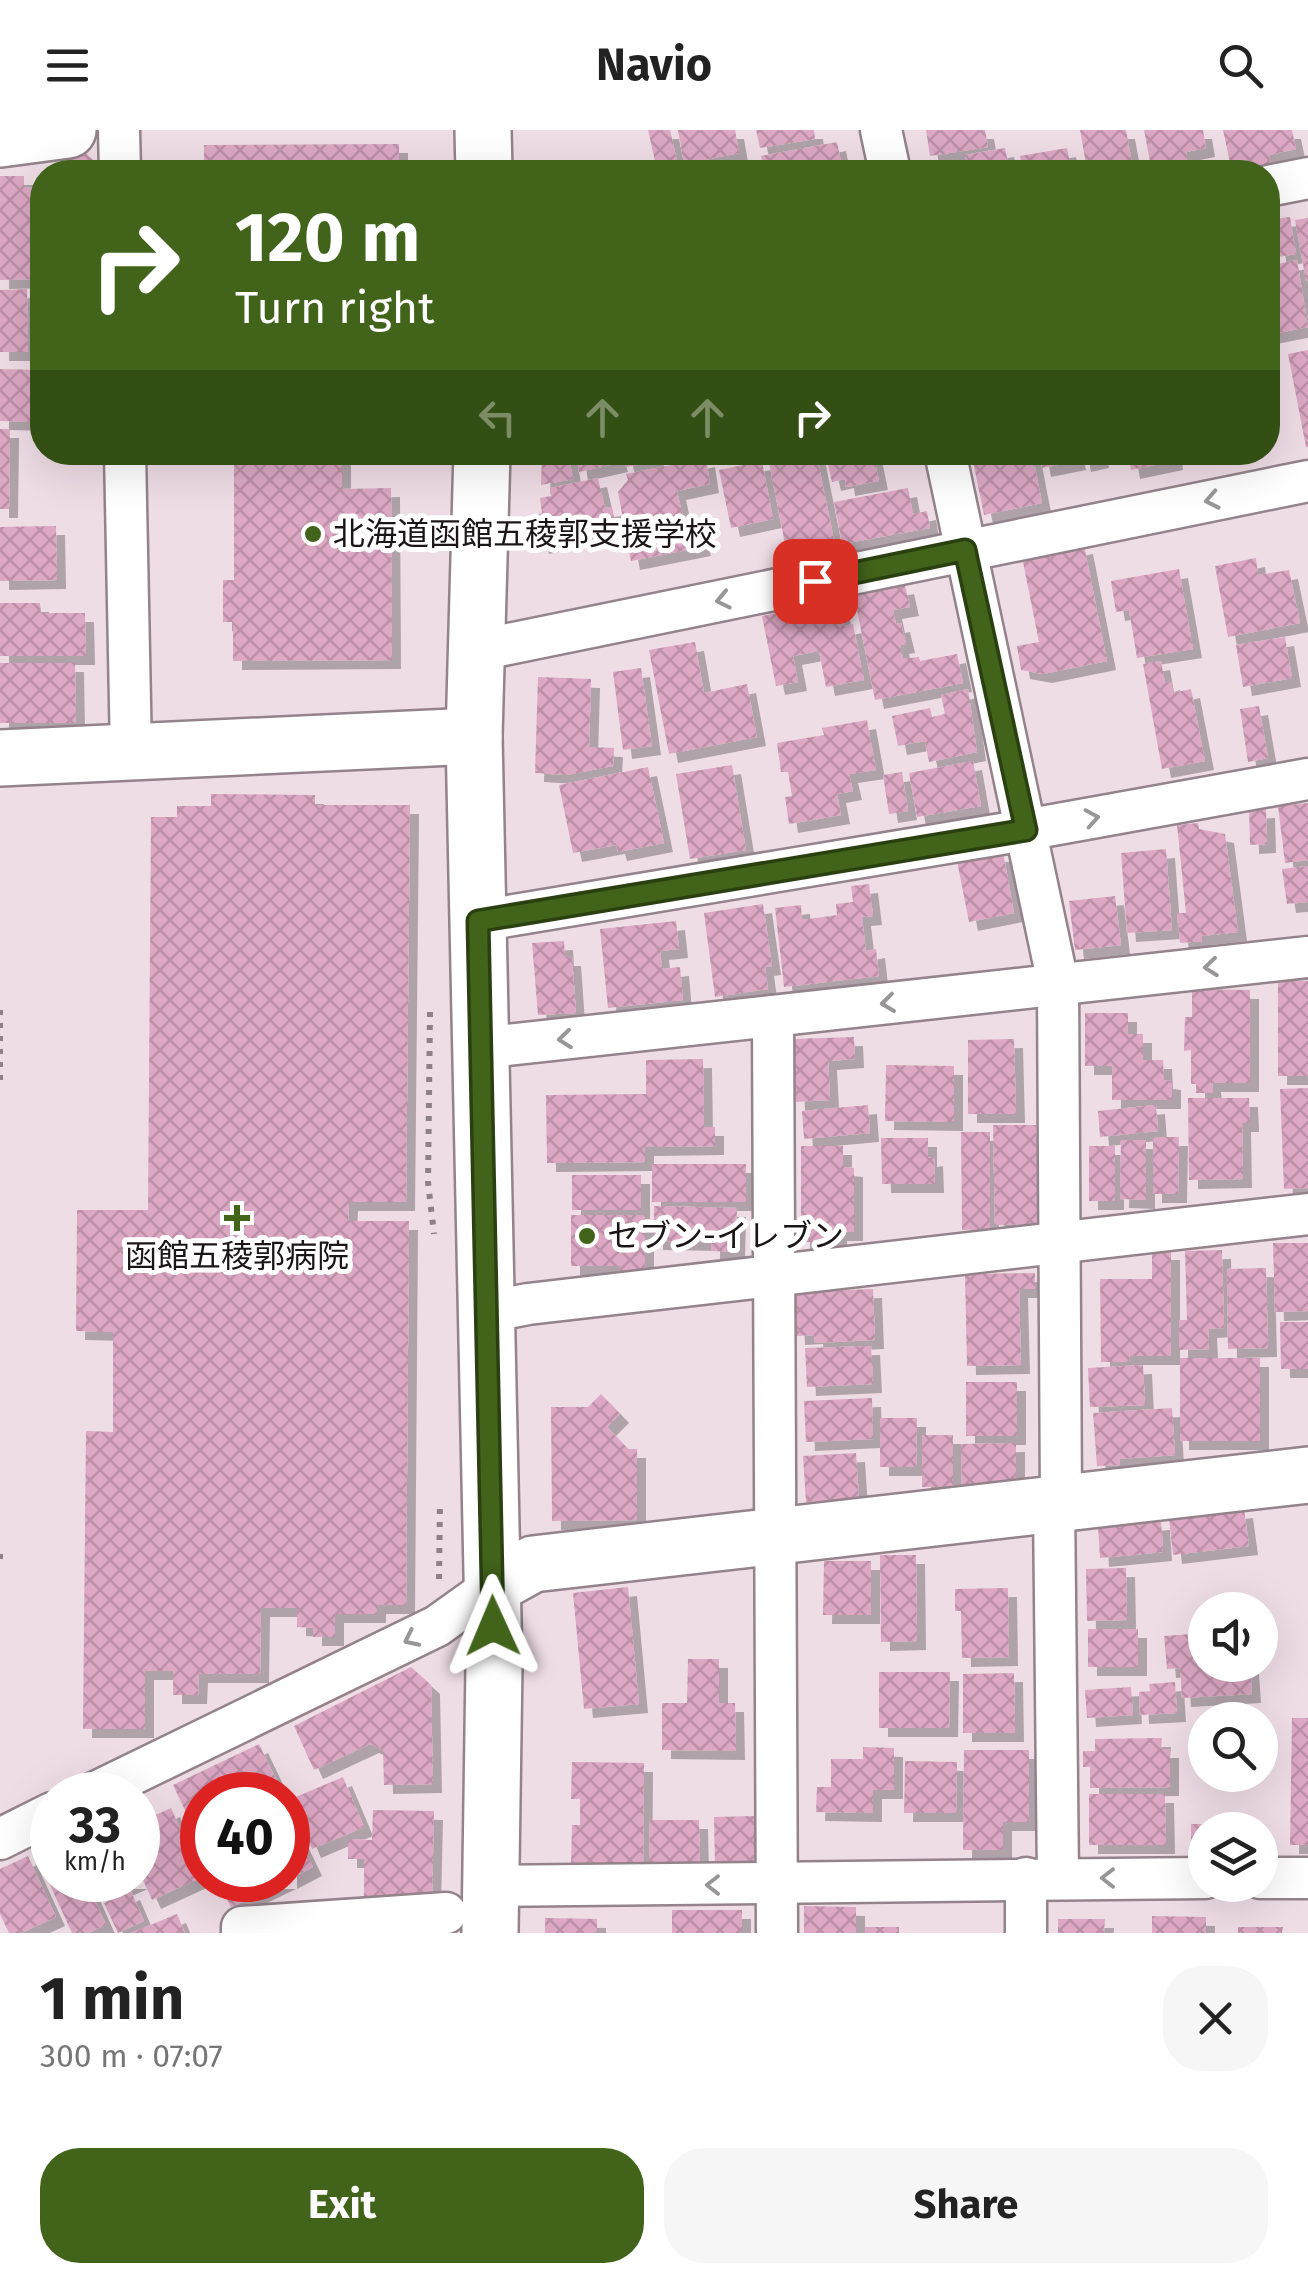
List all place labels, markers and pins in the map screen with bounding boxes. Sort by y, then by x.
place label: 北海道函館五稜郭支援学校 [333,515,717,553]
marker: 北海道函館五稜郭支援学校 [302,523,324,545]
pin [773,539,858,624]
marker: 函館五稜郭病院 [224,1205,250,1231]
place label: セブン-イレブン [607,1217,844,1255]
marker: セブン-イレブン [576,1225,598,1247]
place label: 函館五稜郭病院 [125,1237,349,1275]

